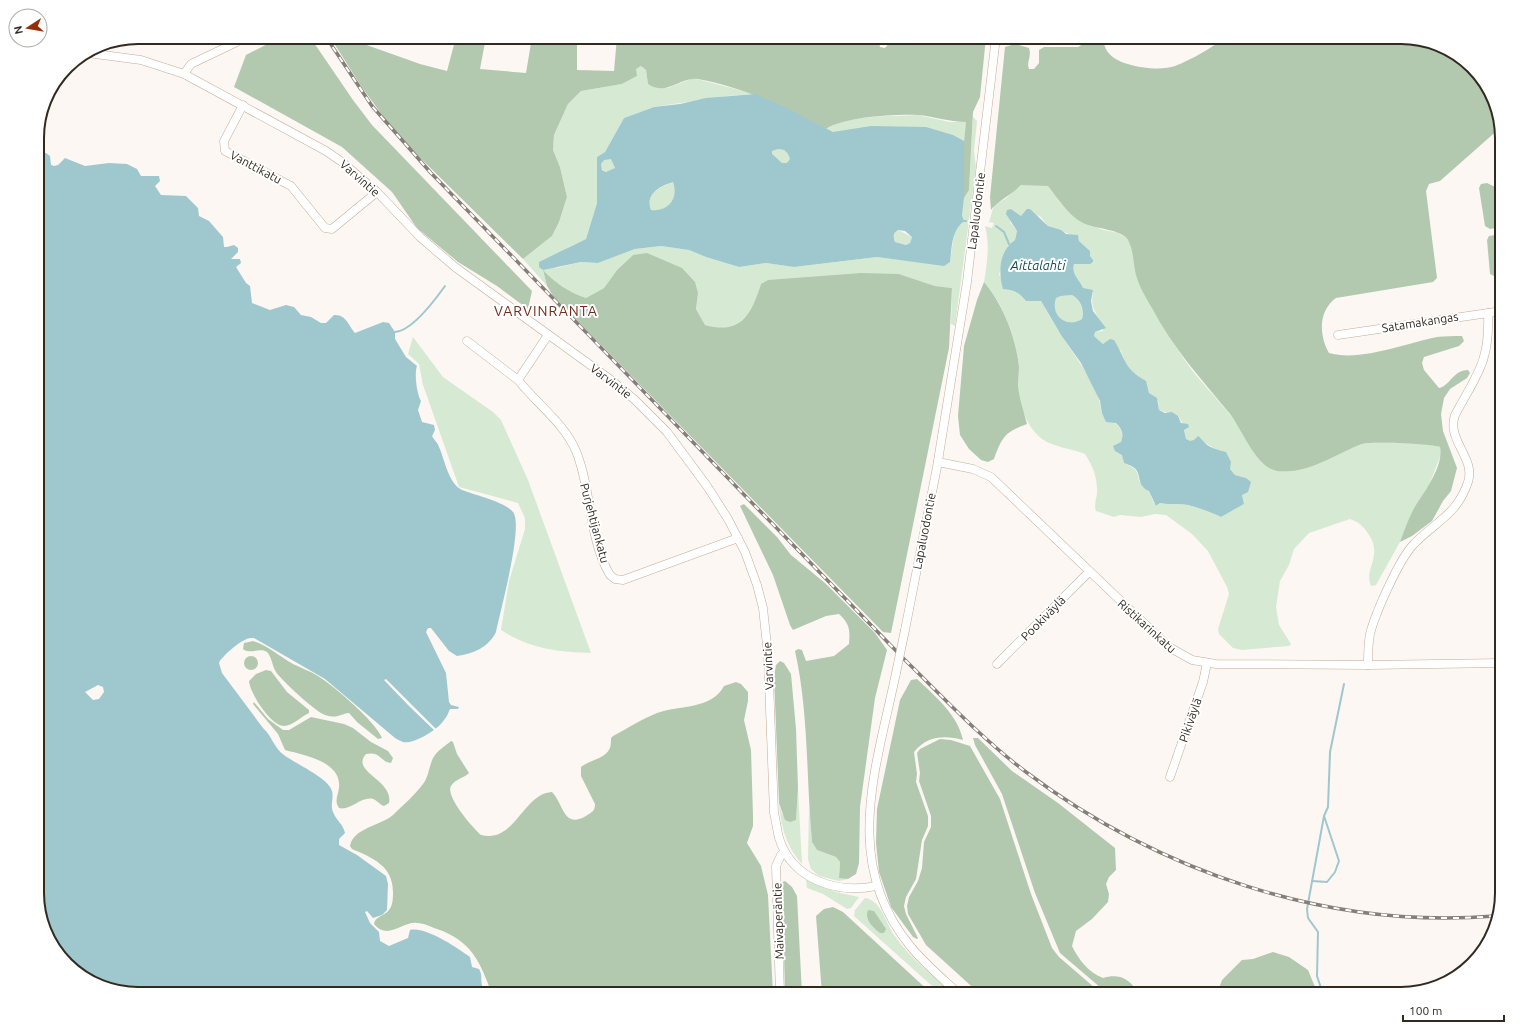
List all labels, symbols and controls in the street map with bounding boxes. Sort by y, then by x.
north arrow [8,8,48,48]
text: N [11,25,25,35]
street label: Vanttikatu [228,148,284,186]
street label: Varvintie [338,157,382,199]
street label: Lapaluodontie [965,172,987,250]
water label: Aittalahti [1010,258,1066,272]
district label: VARVINRANTA [494,303,598,319]
street label: Satamakangas [1381,310,1459,334]
street label: Varvintie [588,361,634,401]
street label: Purjehtijankatu [578,482,612,564]
street label: Lapaluodontie [910,492,938,570]
street label: Pookiväylä [1018,593,1068,643]
street label: Ristikarinkatu [1115,597,1179,655]
street label: Varvintie [760,642,776,690]
street label: Pikiväylä [1176,696,1204,744]
street label: Maivaperäntie [770,882,786,960]
scale bar [1403,997,1504,1023]
text: 100 m [1409,1004,1442,1017]

